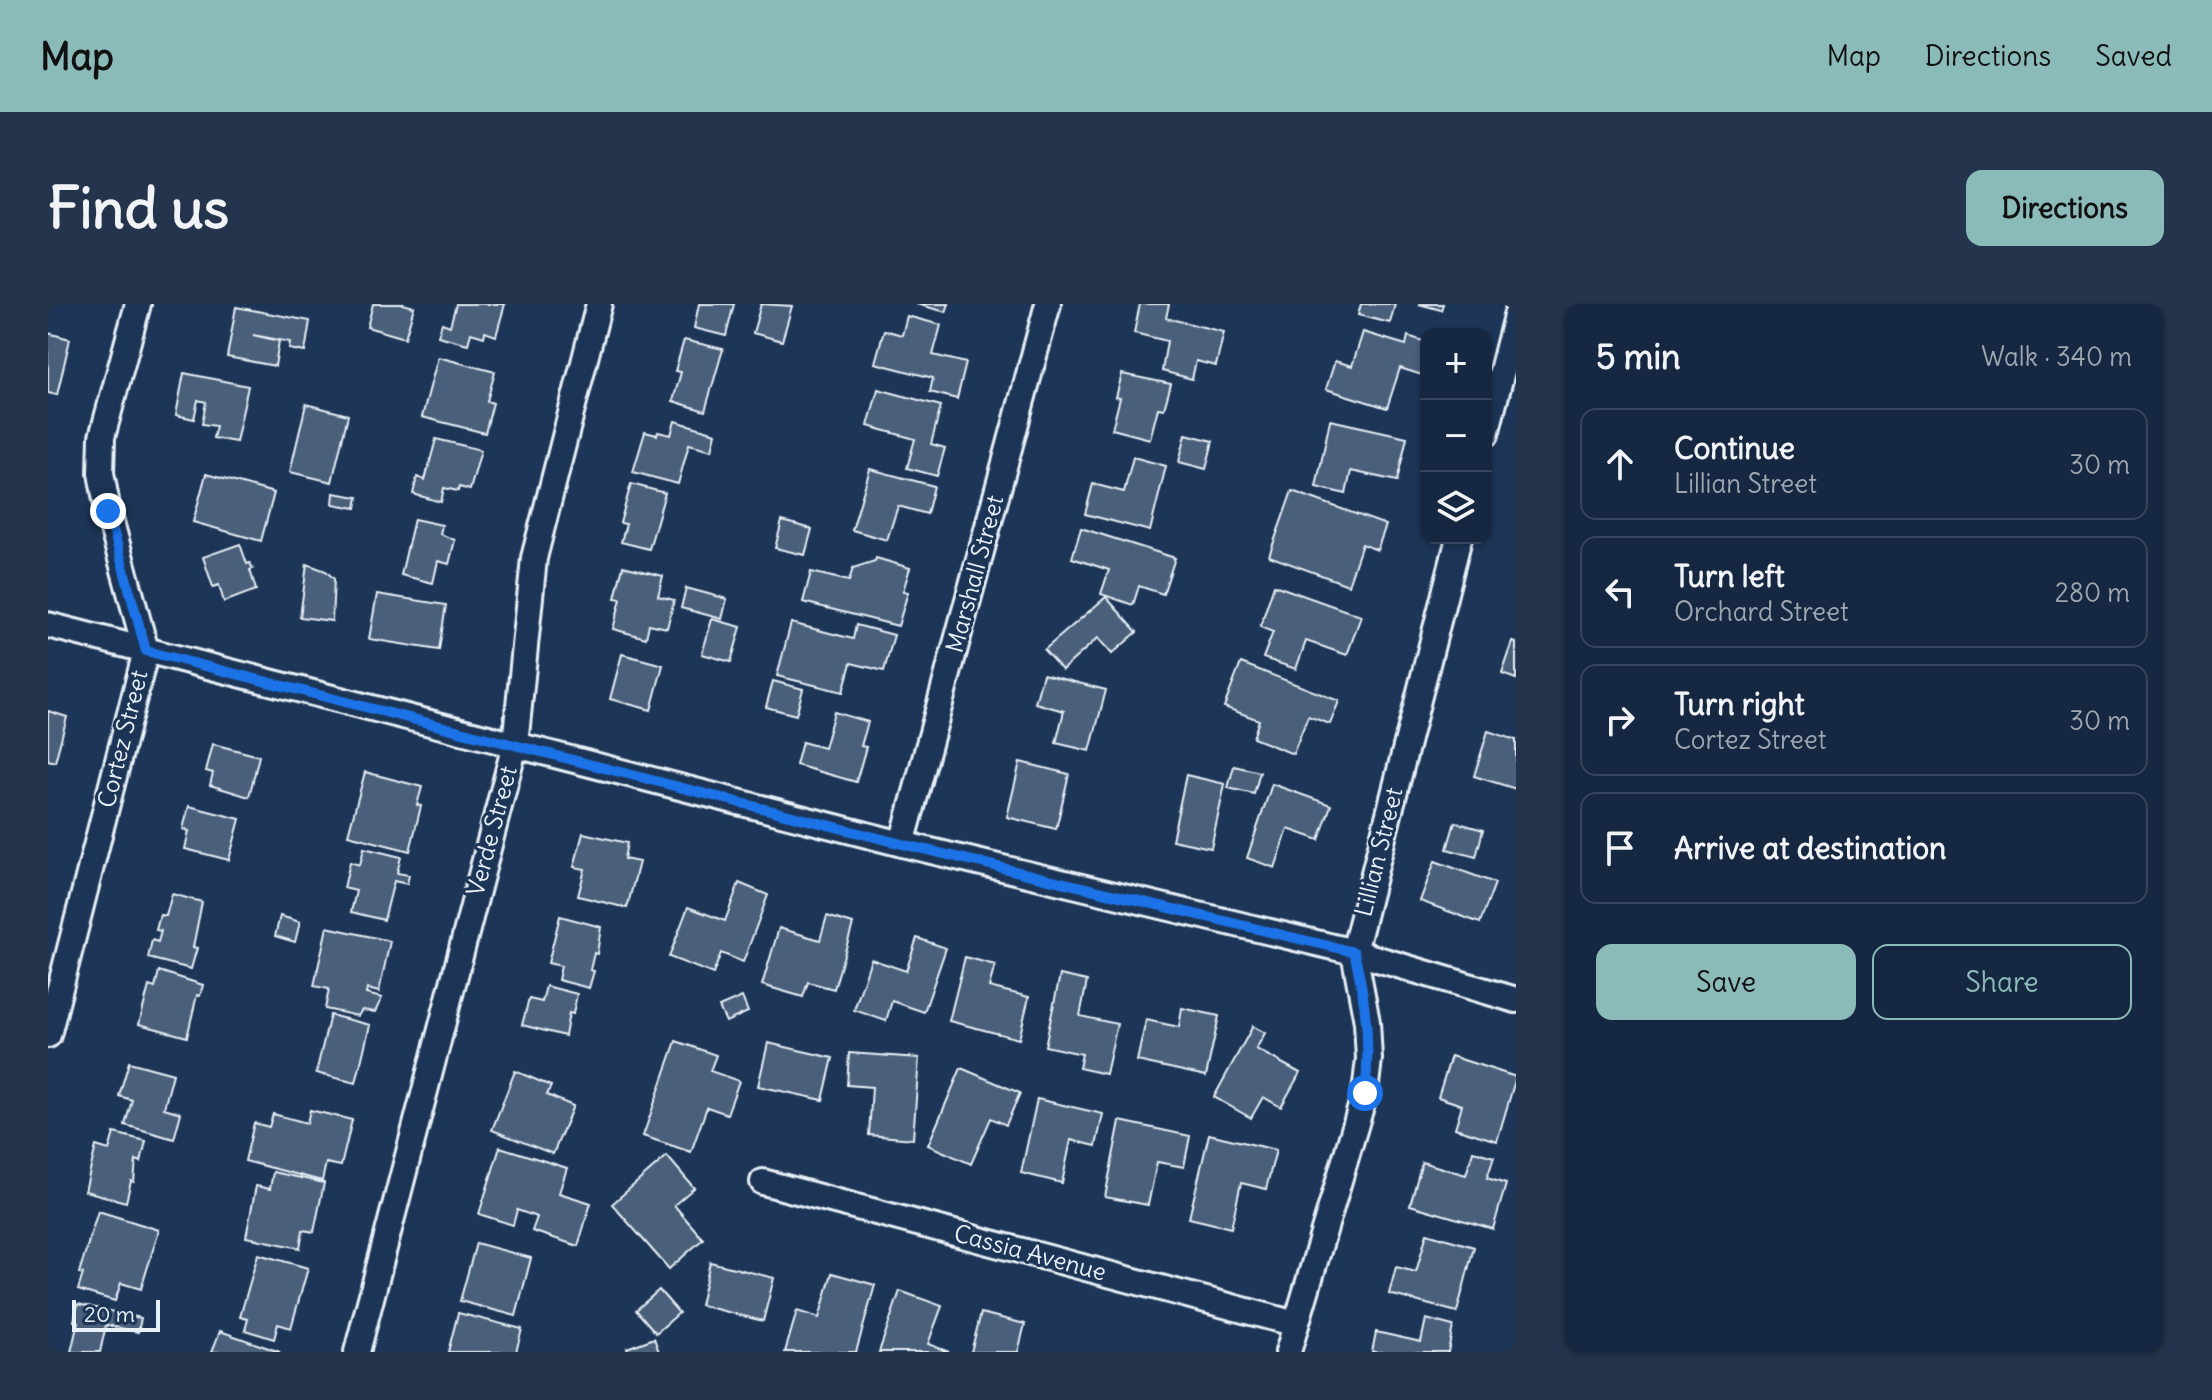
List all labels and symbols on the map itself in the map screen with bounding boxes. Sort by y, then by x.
street label: Marshall Street [939,492,1009,656]
route end [90,493,126,529]
street label: Cortez Street [90,667,154,811]
street label: Verde Street [459,763,523,899]
street label: Lillian Street [1348,784,1409,919]
route start [1347,1075,1383,1111]
street label: Cassia Avenue [951,1217,1110,1287]
scale bar [72,1296,160,1332]

